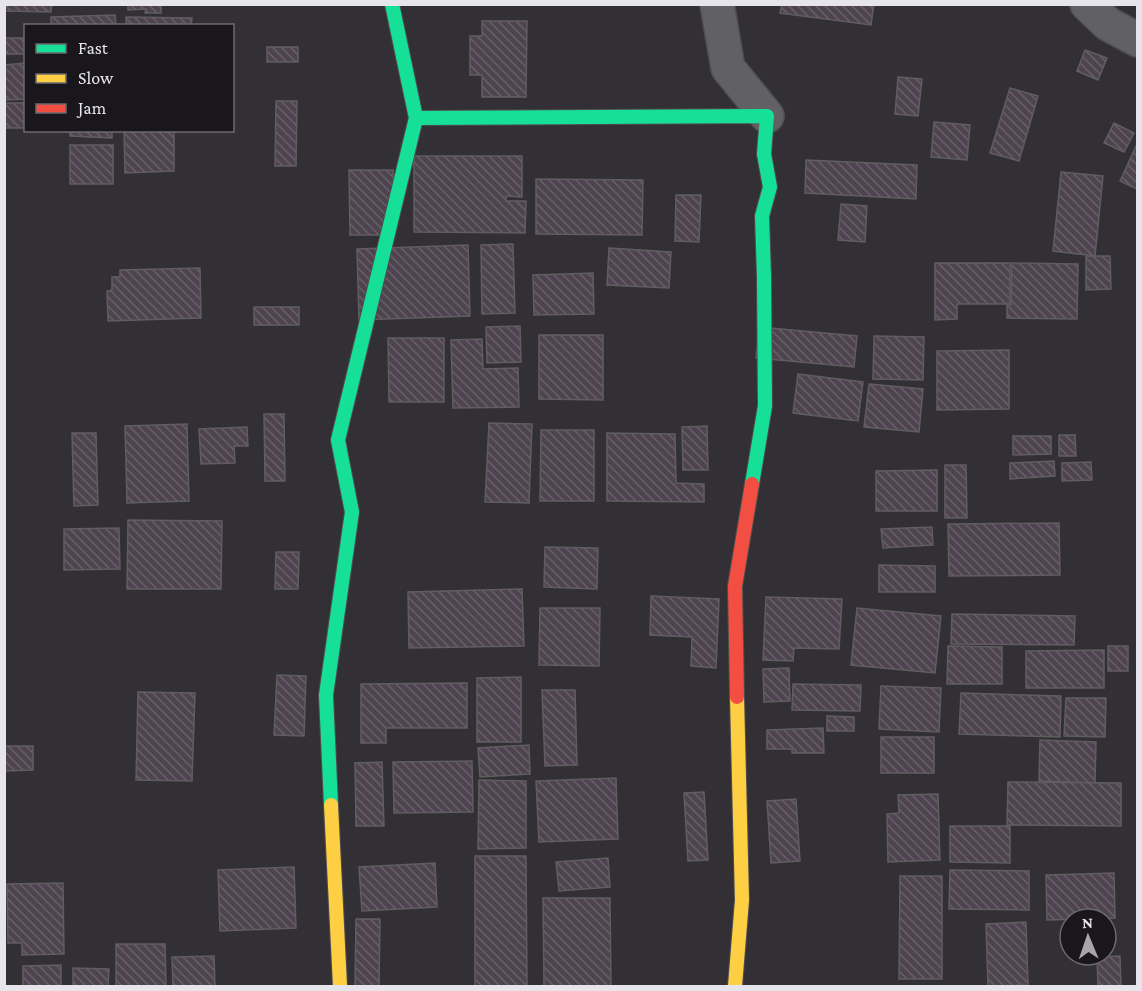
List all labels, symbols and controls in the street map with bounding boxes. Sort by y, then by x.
legend [24,24,234,132]
text: Fast [78,38,109,58]
text: Slow [78,68,114,88]
text: Jam [76,98,107,118]
north arrow [1058,907,1118,967]
text: N [1082,914,1093,931]

